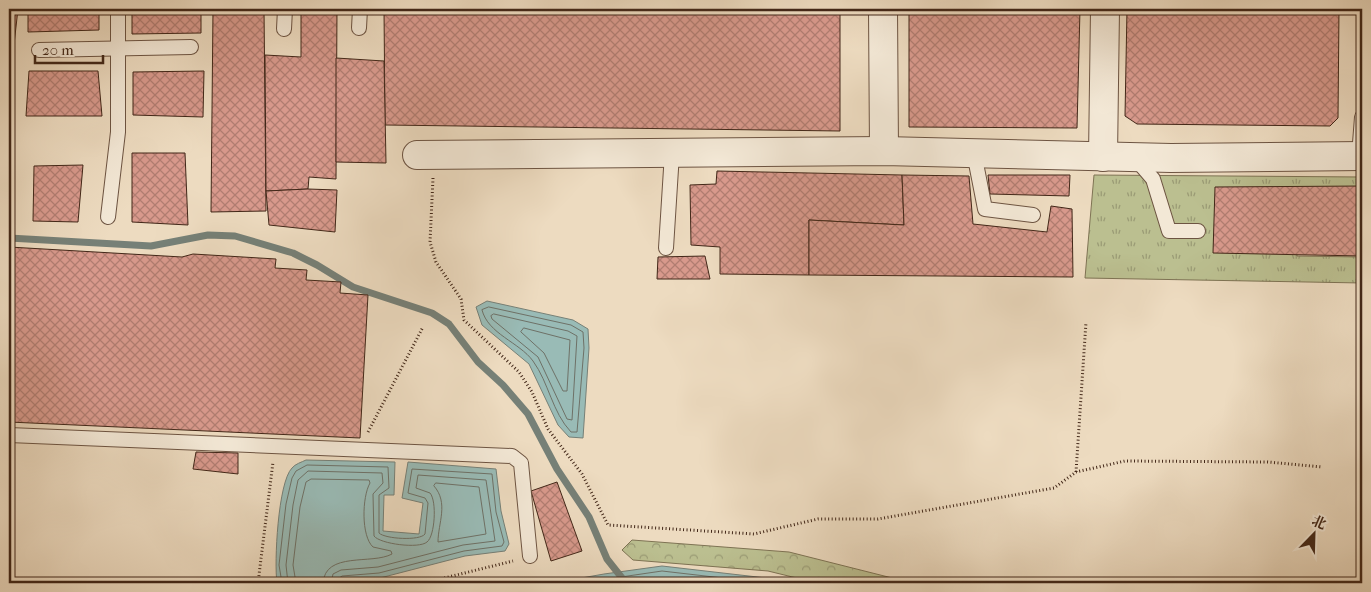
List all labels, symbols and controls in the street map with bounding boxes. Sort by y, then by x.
scale bar [35,32,102,64]
text: 20 m [42,41,74,59]
north arrow [1288,510,1338,560]
text: 北 [1309,512,1329,533]

